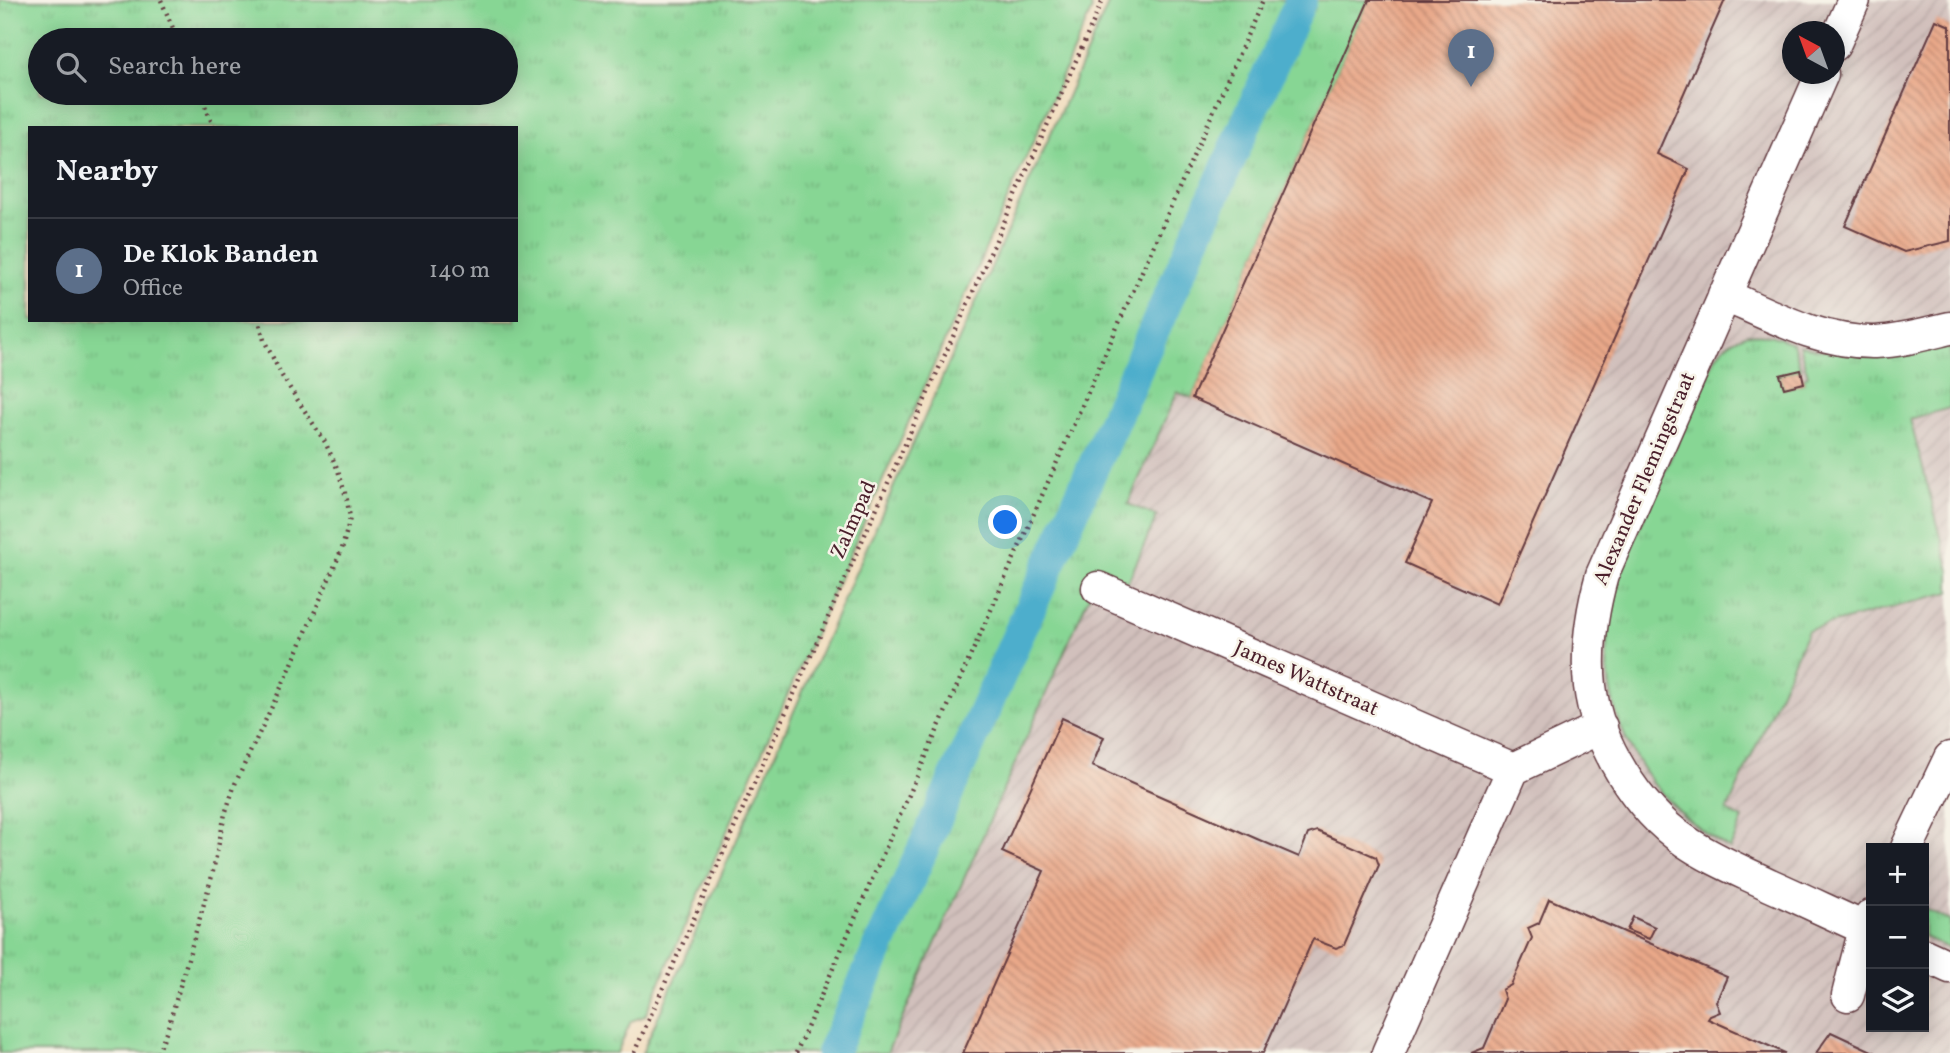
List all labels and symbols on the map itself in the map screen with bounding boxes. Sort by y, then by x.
north arrow [1782,21,1845,84]
pin: 1 [1448,29,1494,87]
street label: Alexander Flemingstraat [1587,368,1703,590]
street label: Zalmpad [824,476,884,564]
your location [988,505,1022,539]
street label: James Wattstraat [1229,634,1383,724]

